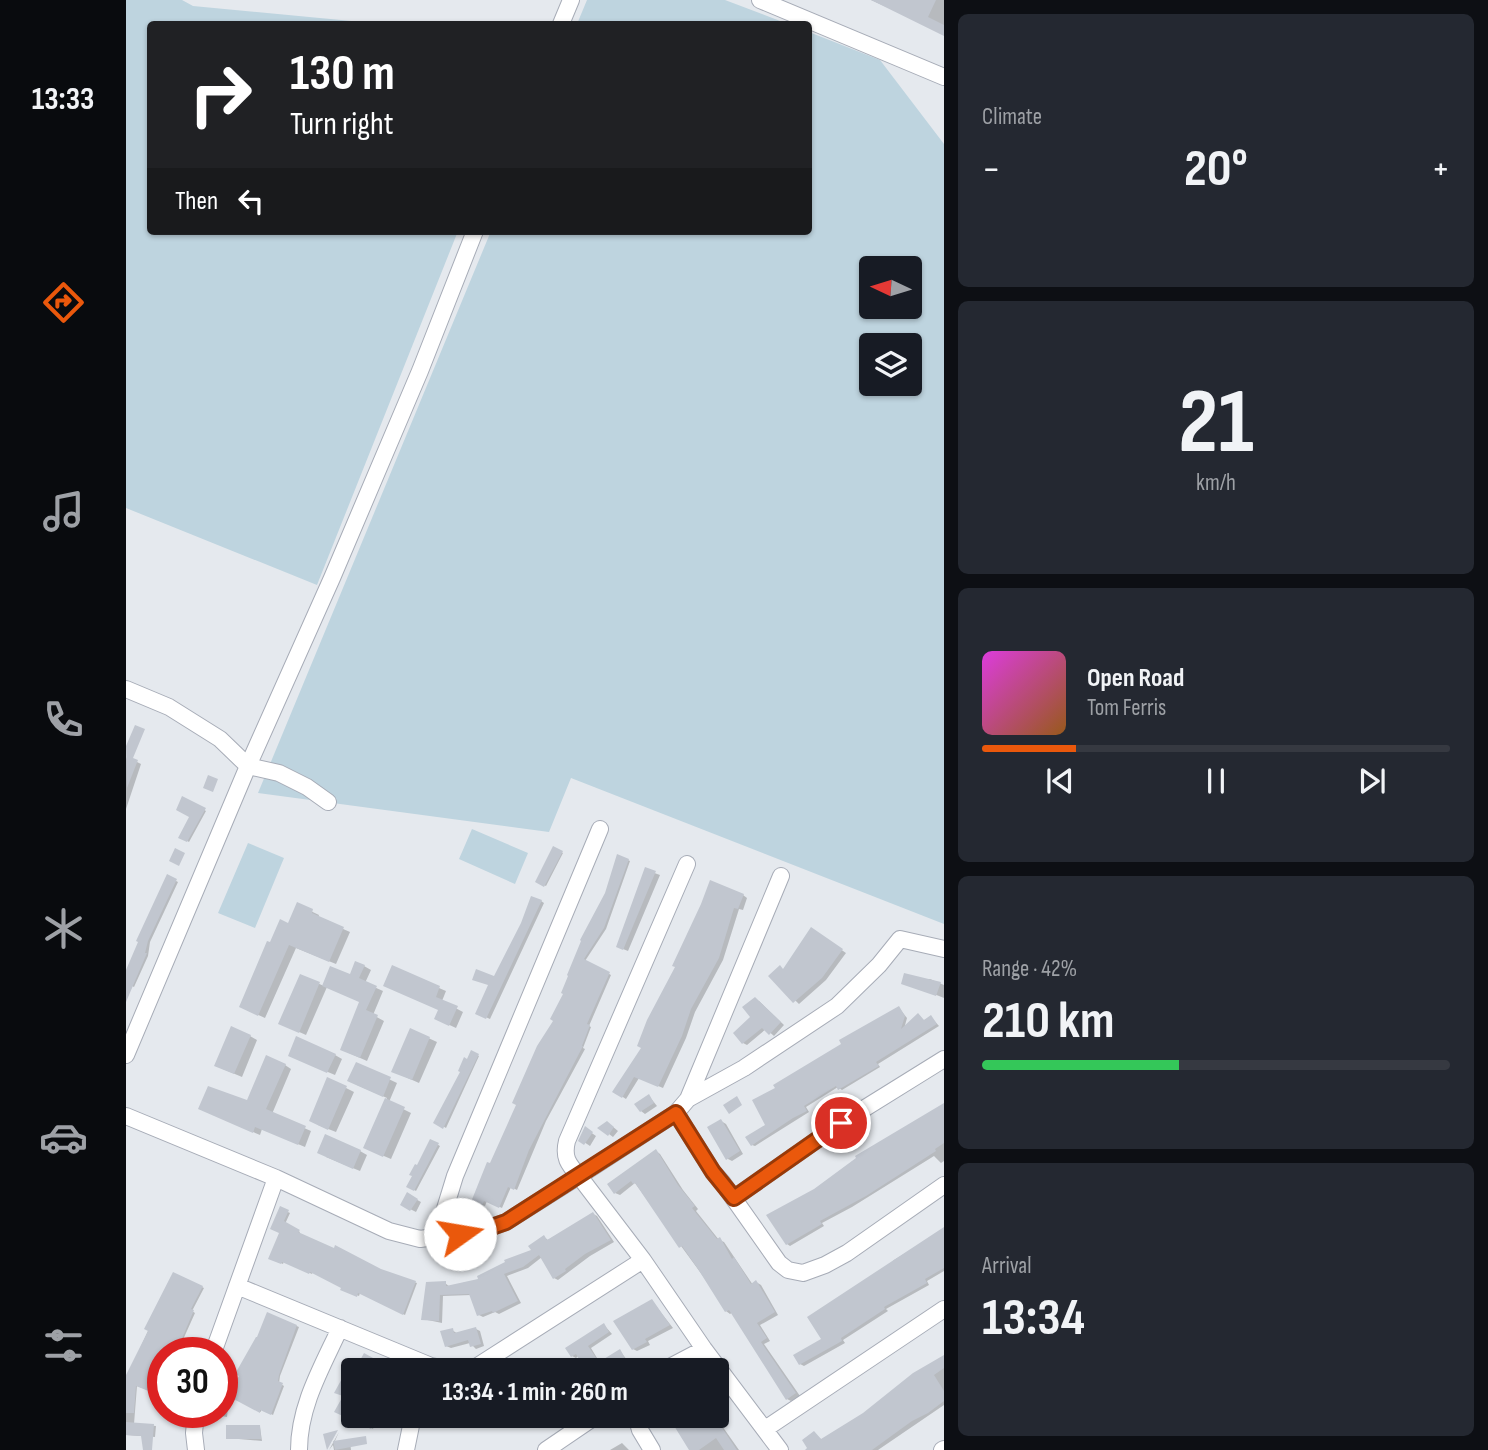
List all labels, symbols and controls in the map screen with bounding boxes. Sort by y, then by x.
text: 130 m [290,45,395,104]
icon: right [175,49,266,140]
text: 13:33 [32,80,94,119]
text: Climate [982,103,1042,131]
text: Turn right [290,105,394,144]
text: 20° [1184,138,1248,201]
text: − [982,147,1001,192]
text: + [1431,147,1450,192]
icon: left [232,182,270,220]
text: Then [175,186,218,217]
north arrow [859,256,922,318]
map controls [859,256,922,396]
icon: directions [39,278,88,327]
button: layers [859,333,922,396]
text: 21 [1178,369,1254,478]
text: km/h [1196,469,1236,497]
icon: music [39,487,88,536]
text: Open Road [1087,663,1184,694]
text: Tom Ferris [1087,694,1166,722]
icon: phone [39,695,88,744]
icon: previous [1041,762,1079,800]
icon: pause [1197,762,1235,800]
icon: next [1353,762,1391,800]
icon: climate [39,904,88,953]
text: Range · 42% [982,955,1077,983]
text: 210 km [982,990,1115,1053]
pin [811,1093,871,1153]
icon: arrive [822,1104,860,1142]
icon: car [39,1113,88,1162]
position arrow [423,1197,497,1271]
text: Arrival [982,1252,1031,1280]
text: 13:34 [982,1287,1085,1350]
icon: filters [39,1321,88,1370]
speed limit sign: 30 [147,1337,238,1428]
text: 13:34 · 1 min · 260 m [442,1377,628,1408]

